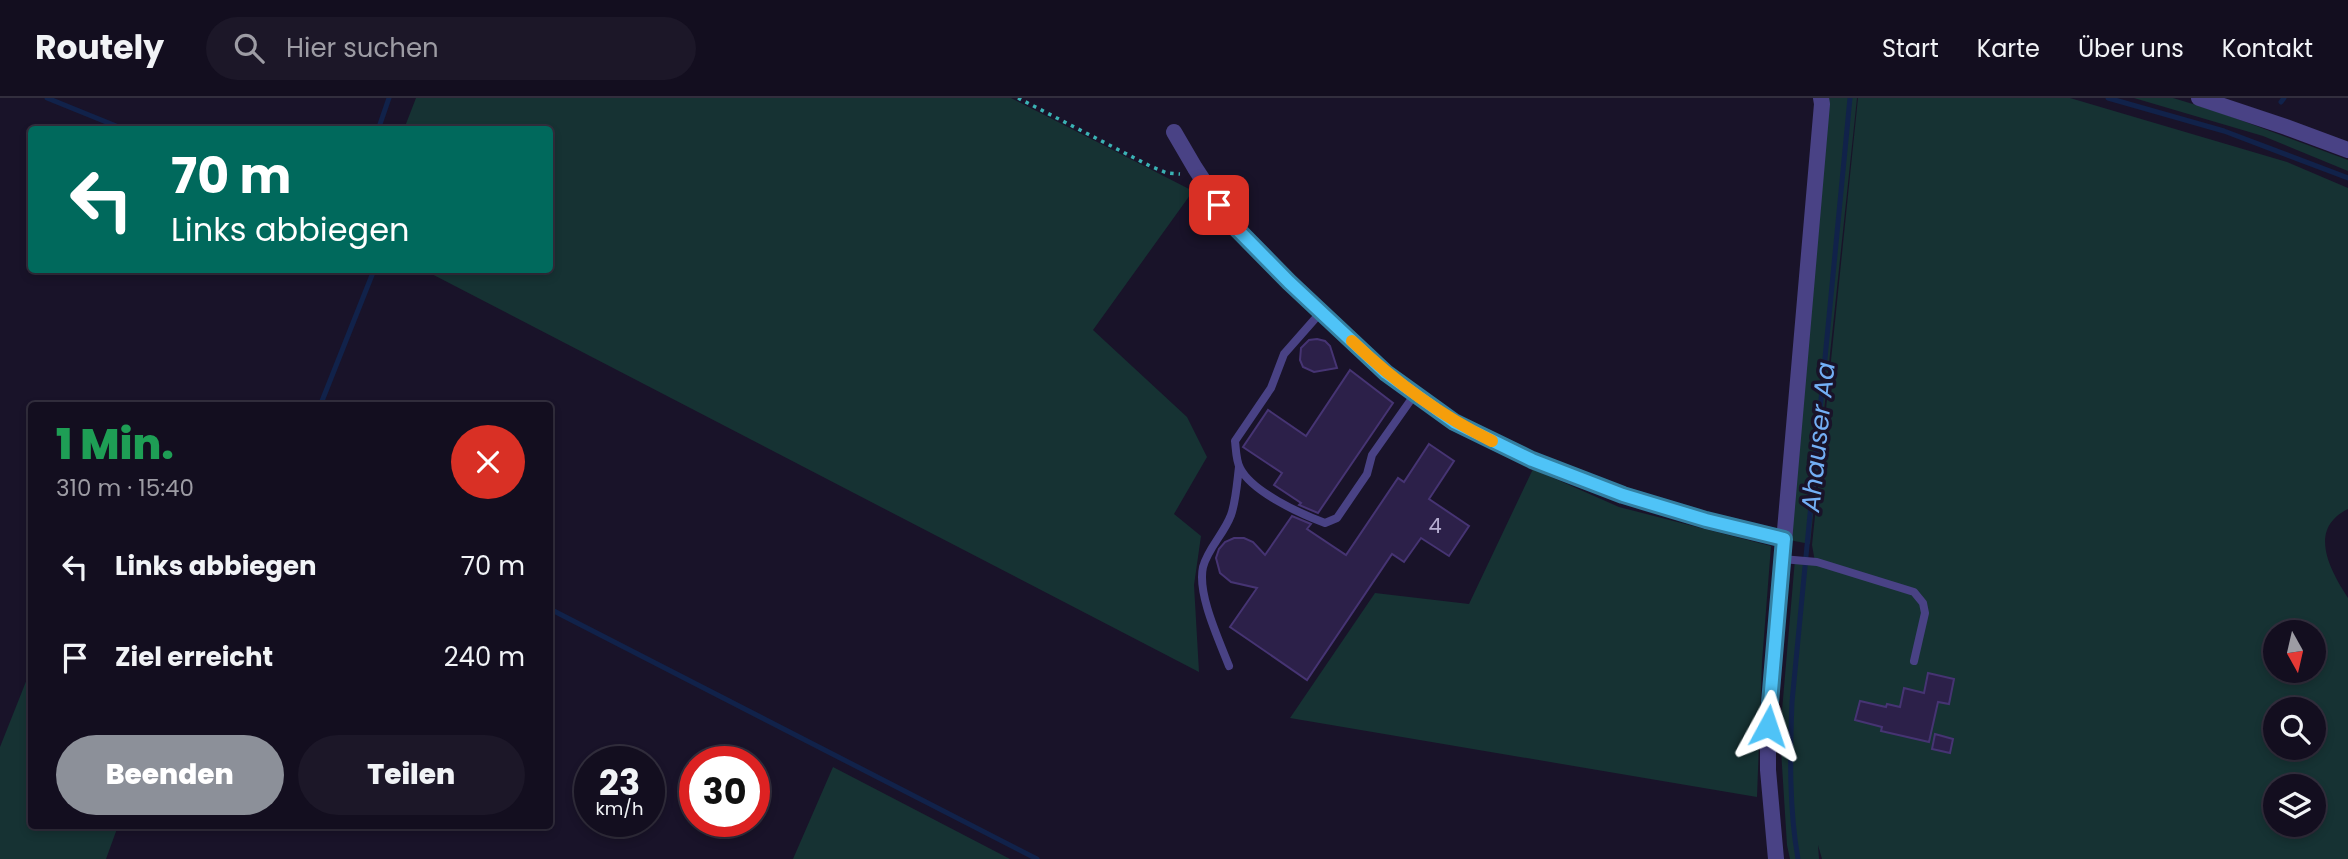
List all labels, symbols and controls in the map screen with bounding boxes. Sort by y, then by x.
search box [206,17,696,80]
text: Routely [35,24,164,71]
icon: search [230,29,268,67]
text: Hier suchen [286,30,439,66]
text: Start [1882,32,1939,65]
text: Karte [1977,32,2040,65]
text: Über uns [2078,32,2184,65]
text: Kontakt [2222,32,2313,65]
text: 70 m [171,142,291,210]
icon: left [56,154,147,245]
pin [1189,175,1249,235]
icon: arrive [1200,186,1238,224]
text: Links abbiegen [171,207,409,252]
water label: Ahauser Aa [1792,360,1844,515]
text: 1 Min. [56,415,174,474]
button: close [451,425,525,499]
text: 310 m · 15:40 [56,472,194,504]
house number: 4 [1428,511,1442,540]
icon: left [56,548,94,586]
text: Links abbiegen [115,548,317,584]
text: 70 m [461,548,525,584]
north arrow [2263,620,2326,682]
map controls [2263,620,2326,837]
icon: arrive [56,639,94,677]
text: Ziel erreicht [115,639,273,675]
text: 240 m [444,639,525,675]
position arrow [1731,689,1805,763]
button: search [2263,697,2326,760]
button: Beenden [56,735,284,815]
button: Teilen [298,735,525,815]
speed limit sign: 30 [679,746,770,837]
text: 23 [599,758,640,807]
button: layers [2263,774,2326,837]
text: km/h [596,796,643,821]

